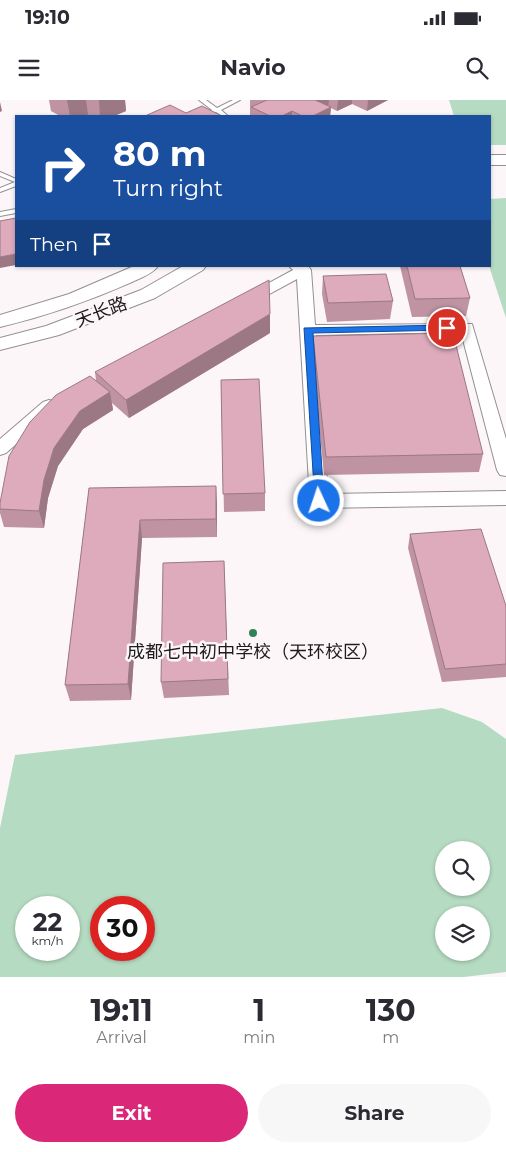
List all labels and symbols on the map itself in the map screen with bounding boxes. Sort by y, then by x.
street label: 天长路 [72,292,130,332]
pin [426,307,468,349]
position arrow [292,474,344,526]
marker: 成都七中初中学校（天环校区） [247,627,259,639]
place label: 成都七中初中学校（天环校区） [127,641,379,663]
speed limit sign: 30 [90,896,155,961]

